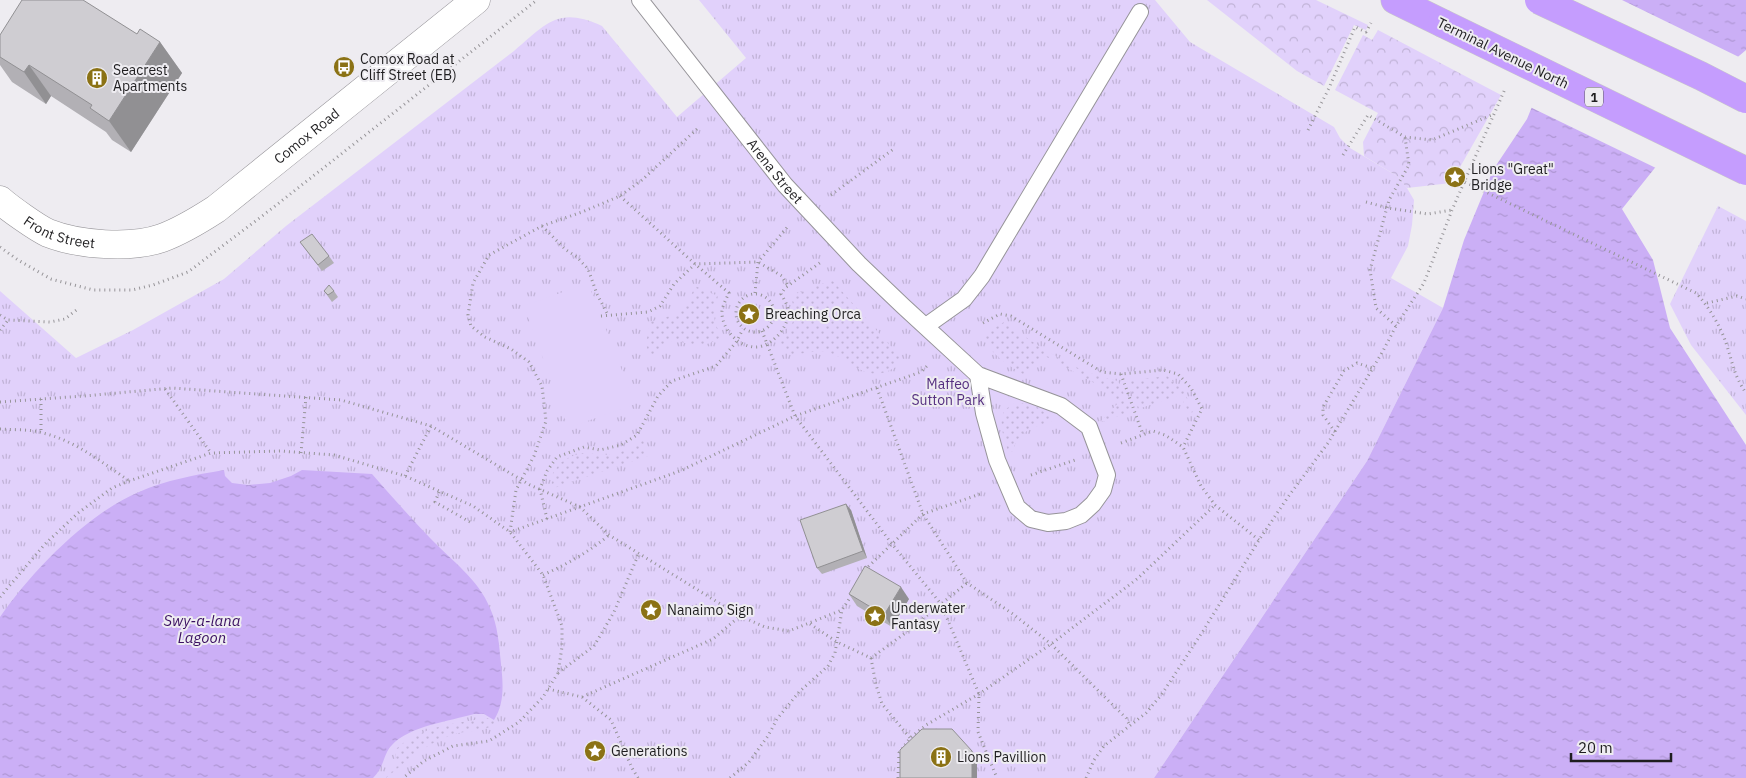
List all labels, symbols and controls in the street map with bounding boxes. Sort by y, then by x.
street label: Terminal Avenue North [1434,13,1572,93]
place label: Comox Road at Cliff Street (EB) [360,50,457,84]
bus stop icon: Comox Road at Cliff Street (EB) [332,55,356,79]
place label: Seacrest Apartments [113,61,187,95]
building icon: Seacrest Apartments [85,66,109,90]
road number: 1 [1585,88,1603,106]
street label: Comox Road [270,104,343,168]
street label: Arena Street [743,135,807,208]
place label: Lions "Great" Bridge [1471,160,1554,194]
place icon: Lions "Great" Bridge [1443,165,1467,189]
street label: Front Street [20,212,96,252]
place icon: Breaching Orca [737,302,761,326]
place label: Breaching Orca [765,305,862,323]
park label: Maffeo Sutton Park [911,375,985,409]
place icon: Nanaimo Sign [639,598,663,622]
place label: Underwater Fantasy [891,599,965,633]
place label: Nanaimo Sign [667,601,754,619]
place icon: Underwater Fantasy [863,604,887,628]
water label: Swy-a-lana Lagoon [163,611,241,647]
scale bar [1571,730,1671,762]
text: 20 m [1578,738,1613,757]
place icon: Generations [583,739,607,763]
place label: Generations [611,742,688,760]
building icon: Lions Pavillion [929,745,953,769]
place label: Lions Pavillion [957,748,1046,766]

